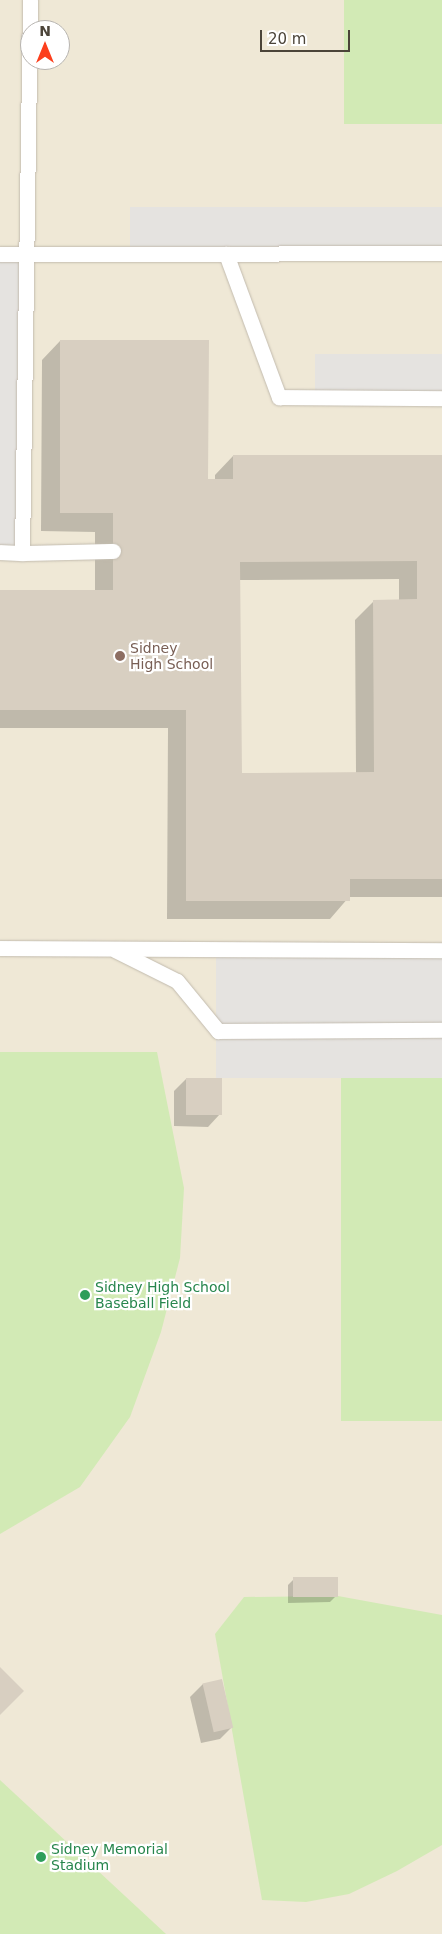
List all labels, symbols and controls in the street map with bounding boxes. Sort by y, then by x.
north arrow [20,20,70,70]
scale bar [262,20,352,52]
text: N [39,23,51,39]
text: 20 m [268,30,306,48]
place label: Sidney High School [130,640,213,672]
marker: Sidney High School [114,650,126,662]
place label: Sidney High School Baseball Field [95,1279,230,1311]
marker: Sidney High School Baseball Field [79,1289,91,1301]
place label: Sidney Memorial Stadium [51,1841,168,1874]
marker: Sidney Memorial Stadium [35,1851,47,1863]

